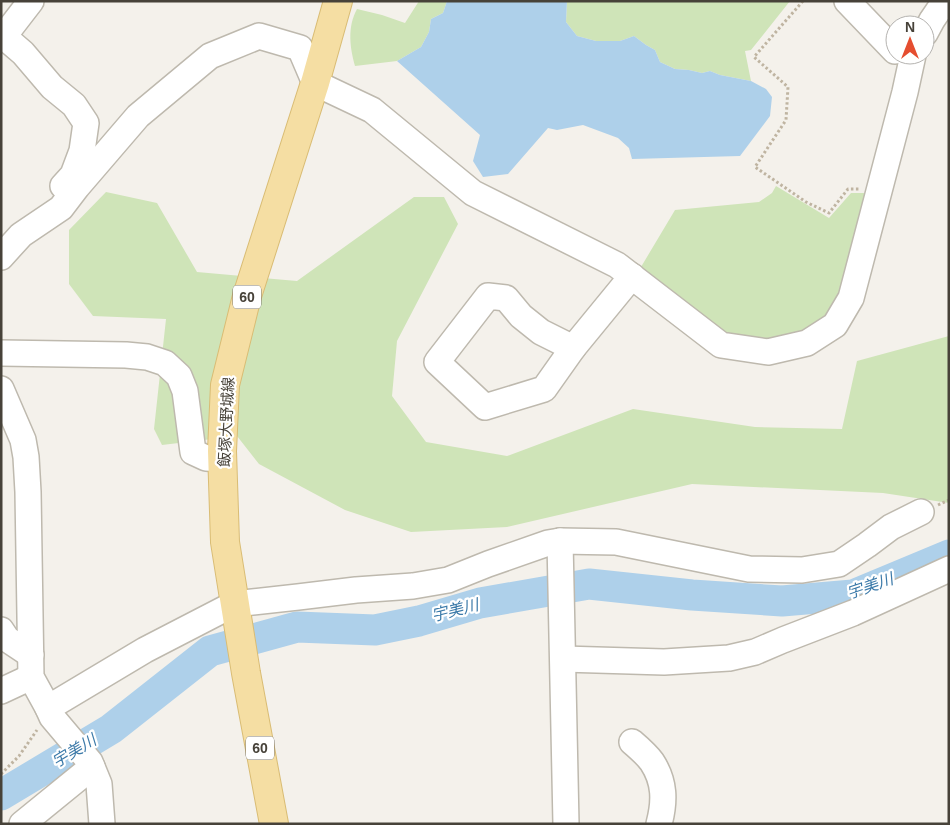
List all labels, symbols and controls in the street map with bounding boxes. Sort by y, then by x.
north arrow [885,15,935,65]
text: N [905,19,915,35]
road number: 60 [233,286,261,308]
street label: 飯塚大野城線 [215,377,237,467]
water label: 宇美川 [845,570,897,602]
water label: 宇美川 [430,595,482,624]
water label: 宇美川 [49,730,101,771]
road number: 60 [246,736,274,760]

